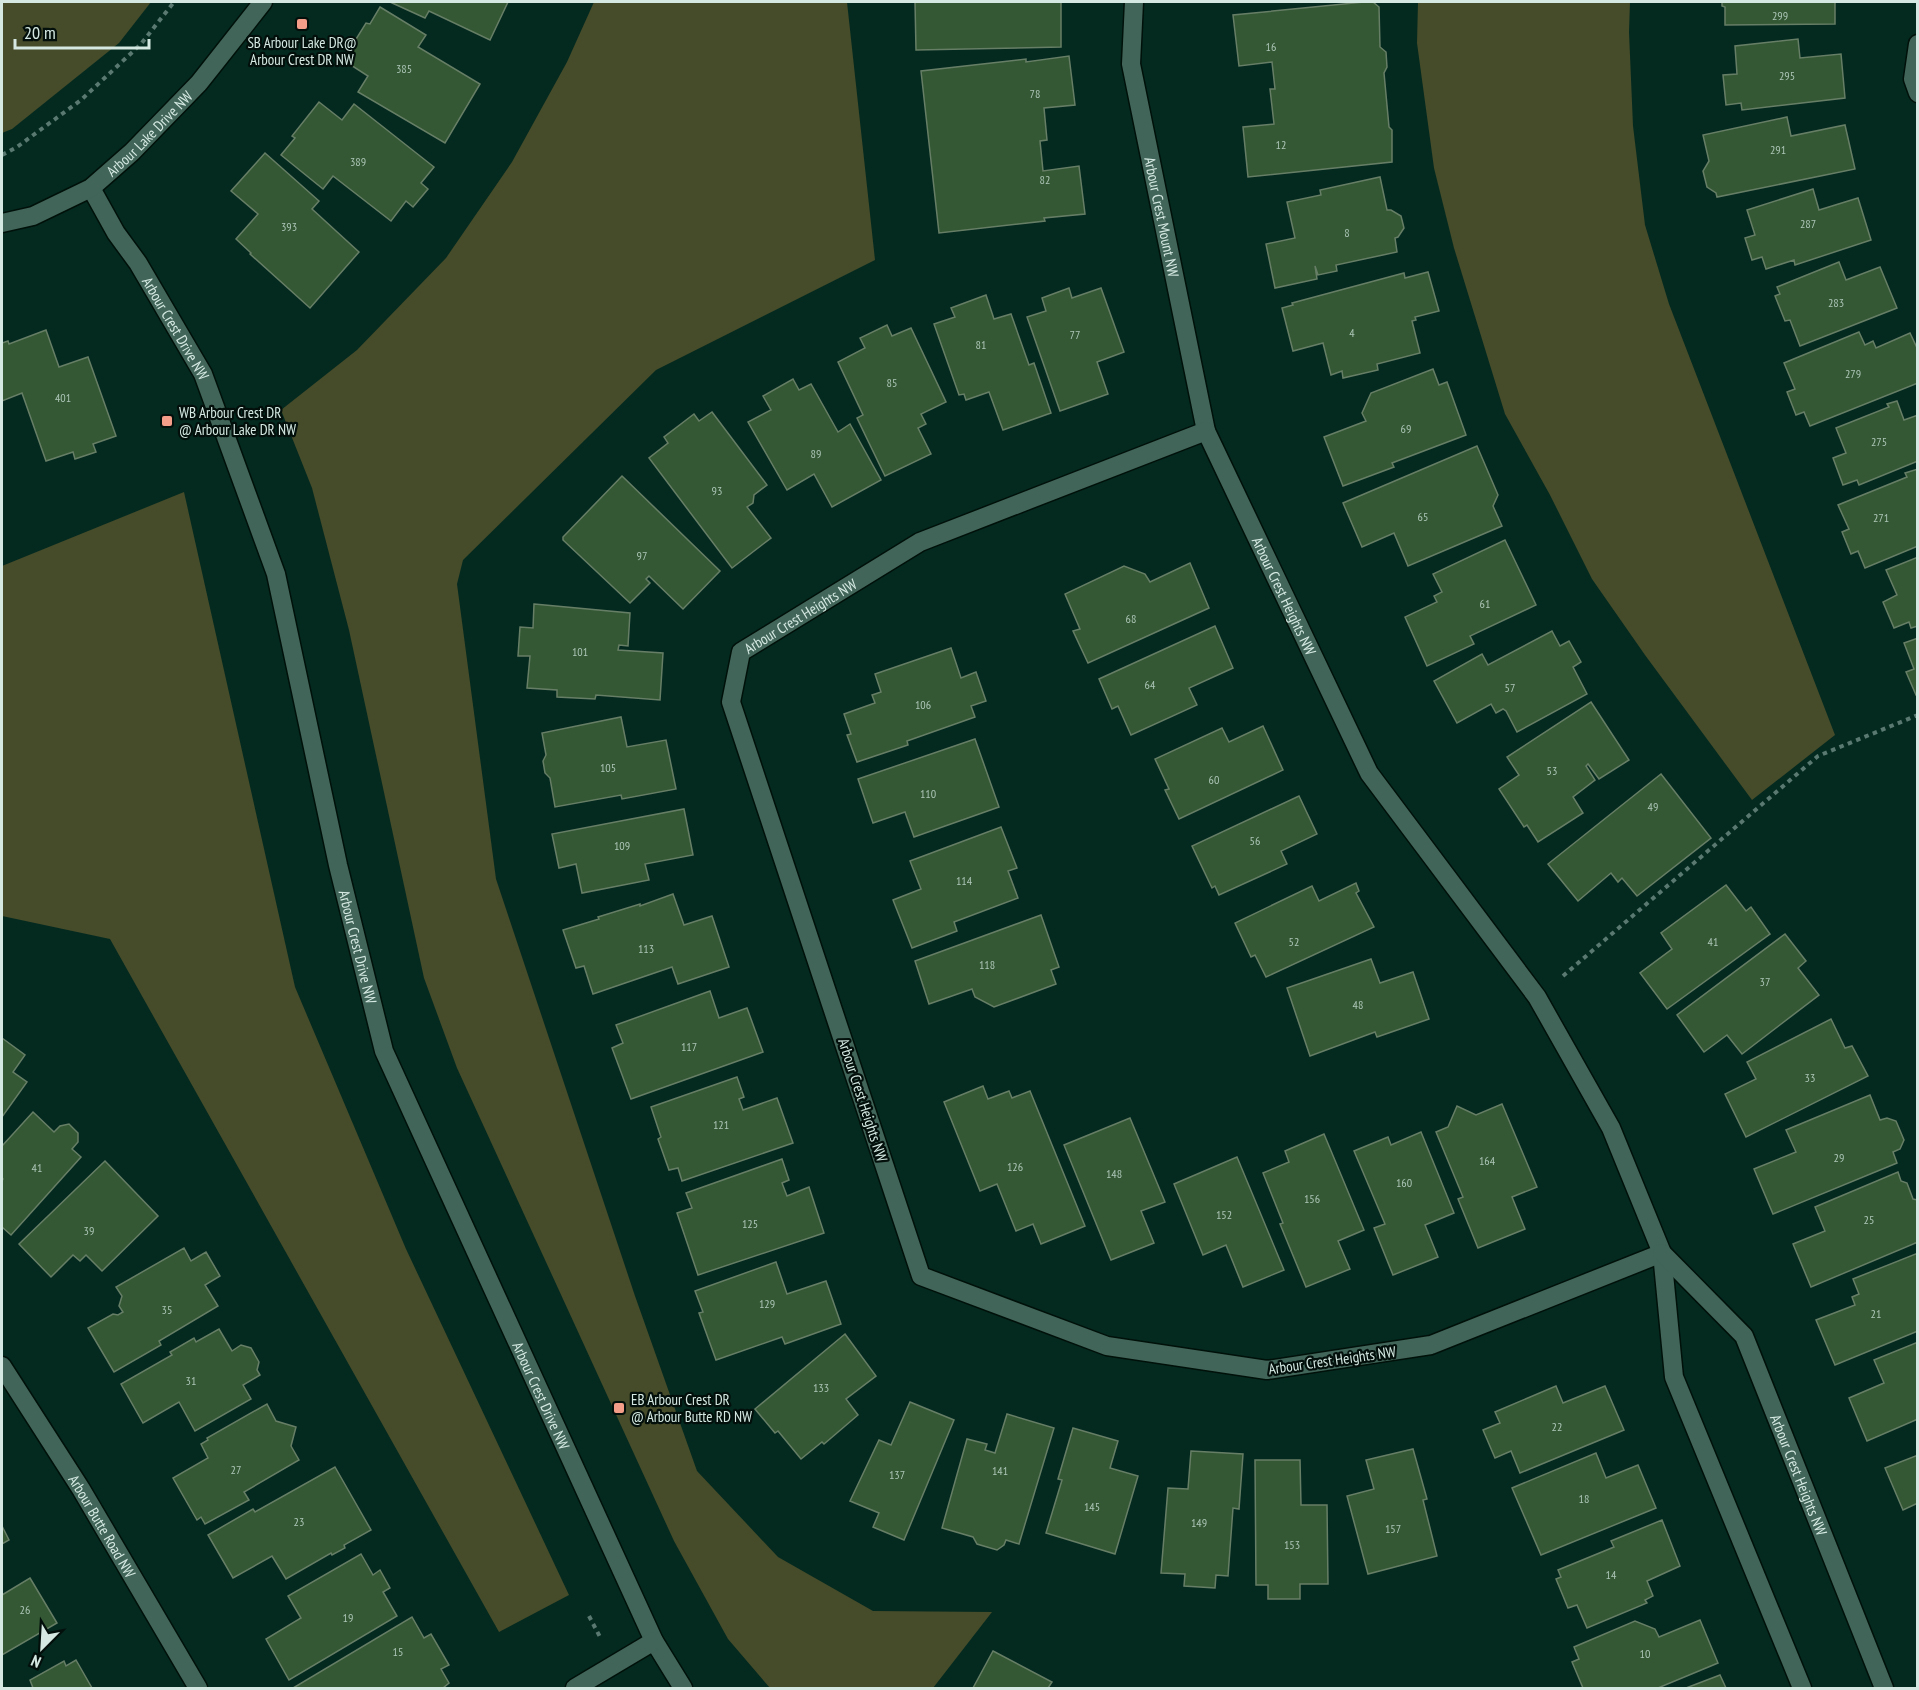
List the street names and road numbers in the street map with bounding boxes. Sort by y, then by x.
street label: Arbour Lake Drive NW [102,86,196,180]
street label: Arbour Crest Mount NW [1141,155,1184,279]
street label: Arbour Crest Drive NW [139,273,214,383]
street label: Arbour Crest Heights NW [1248,534,1321,658]
street label: Arbour Crest Heights NW [740,574,860,657]
street label: Arbour Crest Drive NW [335,888,381,1005]
street label: Arbour Crest Heights NW [834,1036,892,1164]
street label: Arbour Crest Drive NW [509,1339,574,1452]
street label: Arbour Crest Heights NW [1267,1342,1397,1378]
street label: Arbour Crest Heights NW [1767,1411,1832,1538]
street label: Arbour Butte Road NW [65,1471,140,1581]

